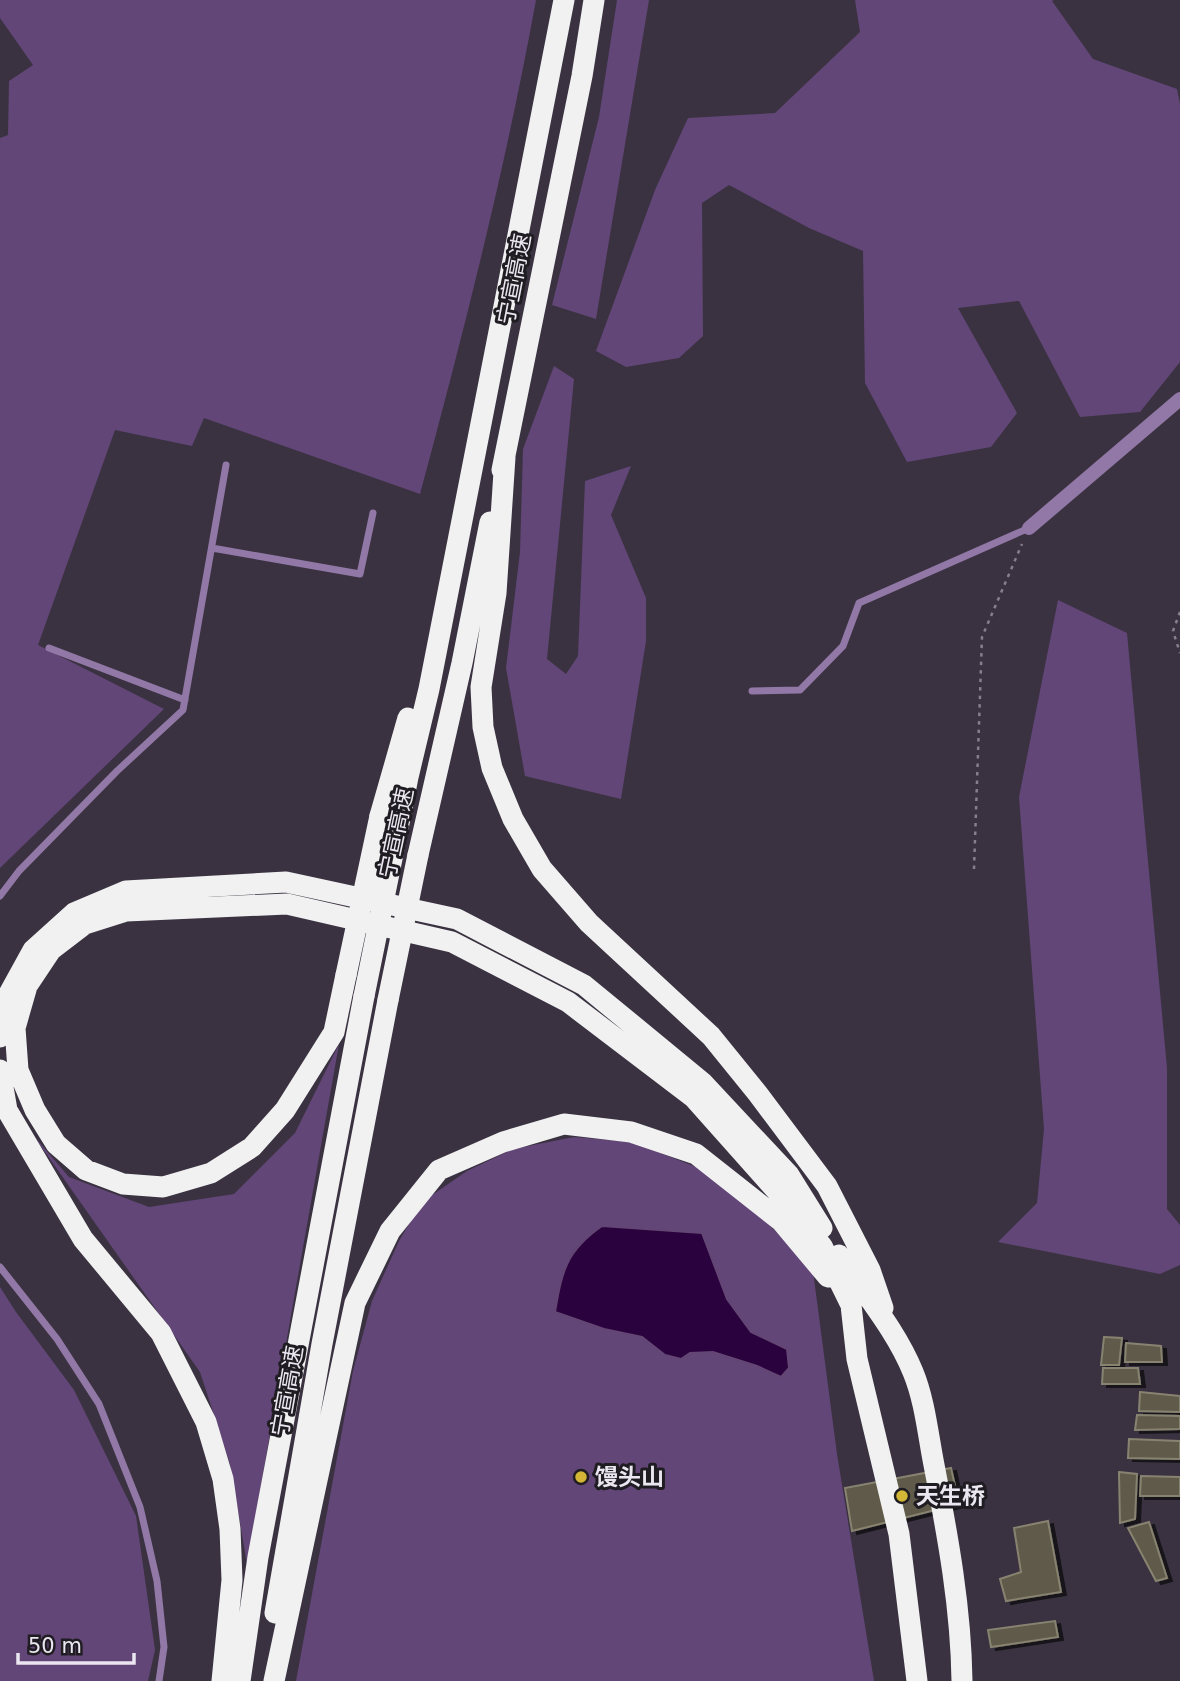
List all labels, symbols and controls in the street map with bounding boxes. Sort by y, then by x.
street label: 宁宣高速 [492,231,536,327]
street label: 宁宣高速 [374,785,418,881]
street label: 宁宣高速 [266,1343,308,1439]
place label: 馒头山 [595,1464,664,1490]
marker: 馒头山 [573,1469,589,1485]
place label: 天生桥 [916,1483,985,1509]
marker: 天生桥 [894,1488,910,1504]
scale bar [18,1622,133,1666]
text: 50 m [28,1634,82,1658]

